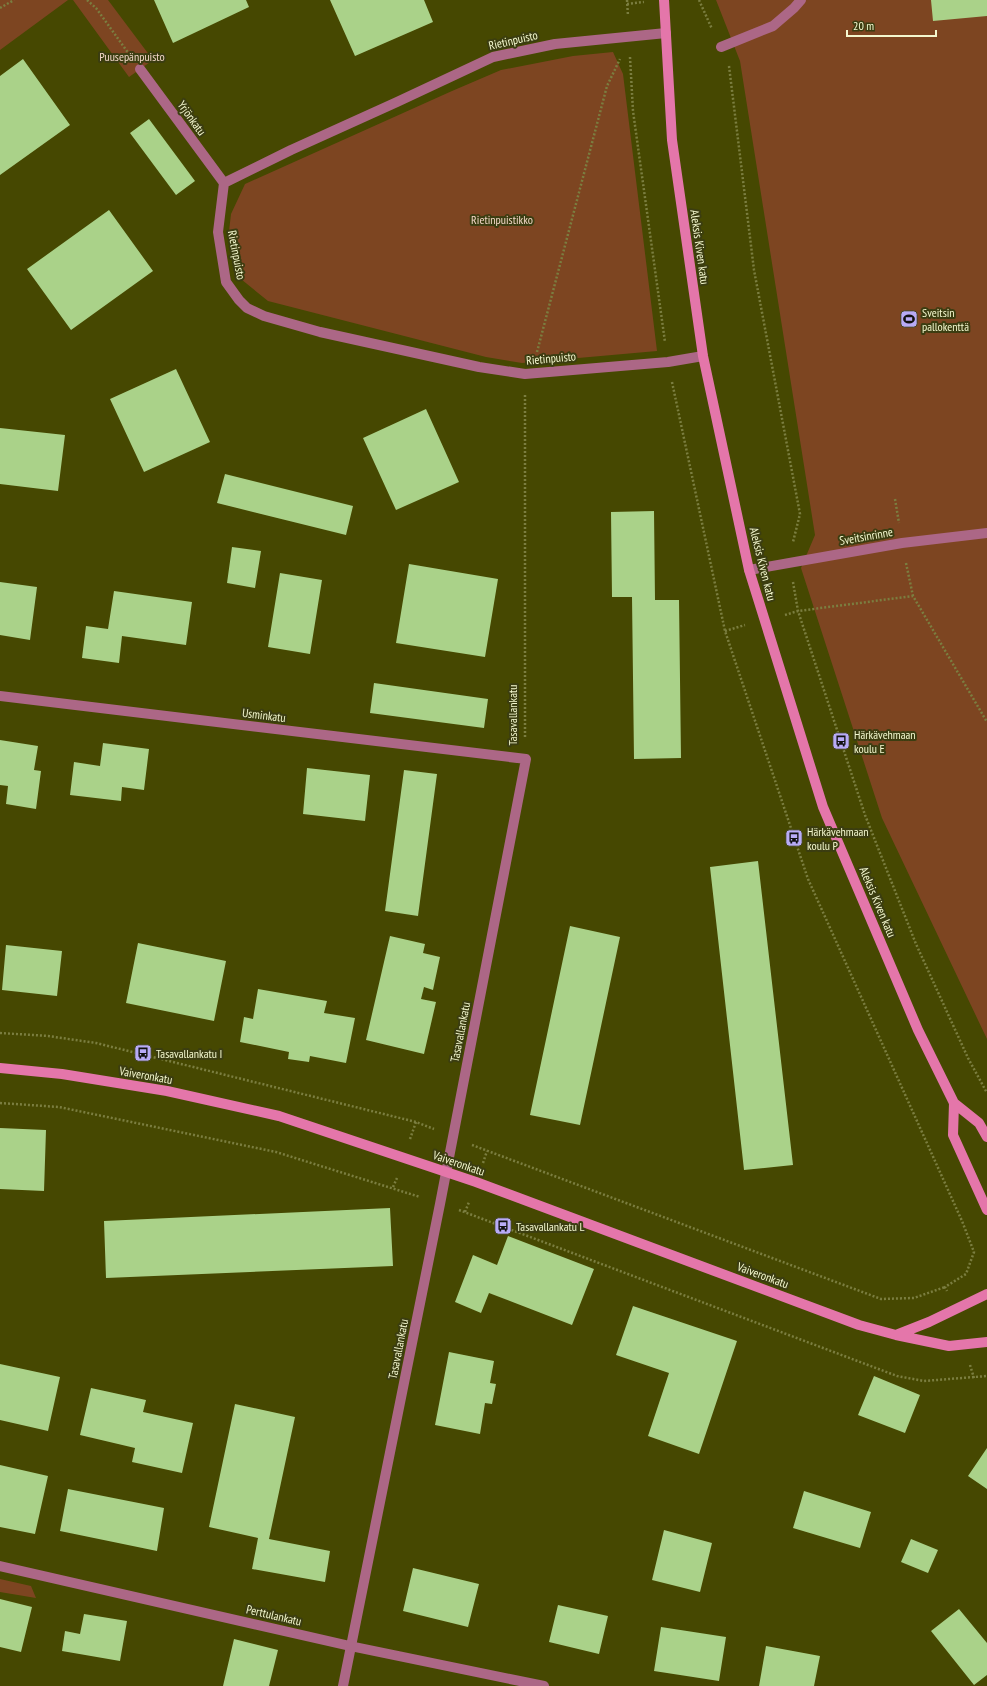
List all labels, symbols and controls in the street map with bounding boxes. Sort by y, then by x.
scale bar [847,12,936,38]
text: 20 m [853,18,874,33]
street label: Rietinpuisto [487,27,539,53]
park label: Puusepänpuisto [99,49,165,64]
street label: Yrjönkatu [174,98,210,138]
street label: Aleksis Kiven katu [687,209,713,285]
park label: Rietinpuistikko [471,212,533,227]
street label: Rietinpuisto [225,229,249,281]
place label: Sveitsin pallokenttä [922,305,969,334]
sports icon: Sveitsin pallokenttä [899,309,919,329]
street label: Rietinpuisto [525,348,577,368]
street label: Sveitsinrinne [838,524,894,548]
street label: Aleksis Kiven katu [747,526,779,602]
street label: Tasavallankatu [505,684,520,746]
street label: Usminkatu [241,705,287,725]
place label: Härkävehmaan koulu E [854,727,916,756]
bus stop icon: Härkävehmaan koulu E [831,731,851,751]
place label: Härkävehmaan koulu P [807,824,869,853]
bus stop icon: Härkävehmaan koulu P [784,828,804,848]
street label: Aleksis Kiven katu [856,864,900,940]
street label: Tasavallankatu [447,1001,473,1063]
bus stop icon: Tasavallankatu I [133,1043,153,1063]
place label: Tasavallankatu I [156,1046,222,1061]
street label: Vaiveronkatu [117,1063,174,1087]
street label: Vaiveronkatu [430,1147,487,1179]
bus stop icon: Tasavallankatu L [493,1216,513,1236]
place label: Tasavallankatu L [516,1219,585,1234]
street label: Vaiveronkatu [734,1258,791,1291]
street label: Tasavallankatu [385,1318,411,1380]
street label: Perttulankatu [245,1601,303,1629]

